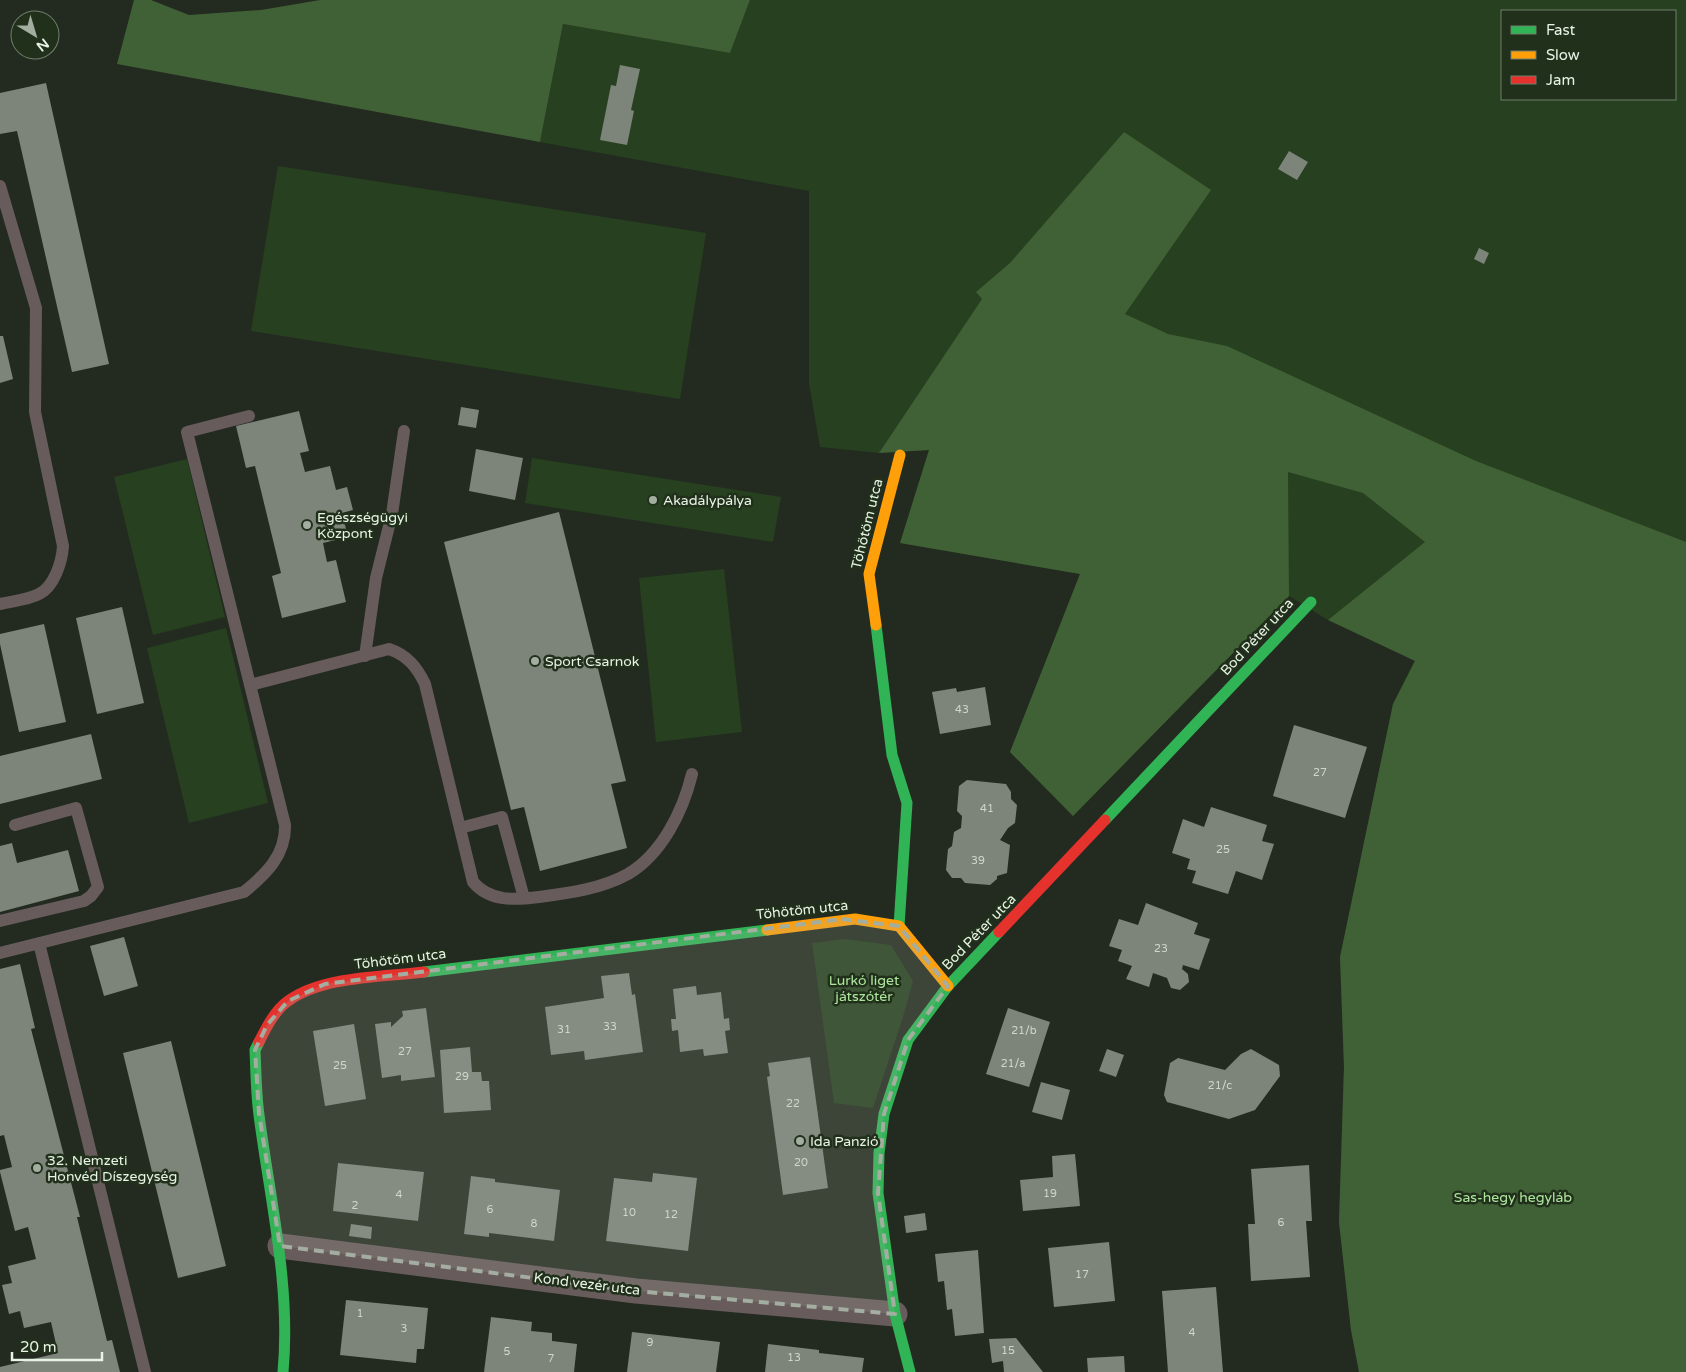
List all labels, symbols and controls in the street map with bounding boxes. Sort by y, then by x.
north arrow [10,10,60,60]
legend [1501,10,1676,100]
text: Fast [1546,21,1576,39]
text: N [33,35,52,55]
text: Slow [1546,46,1580,64]
text: Jam [1546,71,1575,89]
street label: Töhötöm utca [848,477,886,571]
place label: Akadálypálya [663,492,752,509]
marker: Akadálypálya [647,494,659,506]
place label: Egészségügyi Központ [317,509,408,542]
marker: Egészségügyi Központ [301,519,313,531]
street label: Bod Péter utca [1217,595,1297,679]
place label: Sport Csarnok [545,653,640,670]
marker: Sport Csarnok [529,655,541,667]
house number: 43 [955,703,969,716]
house number: 27 [1313,766,1327,779]
house number: 41 [980,802,994,815]
house number: 25 [1216,843,1230,856]
house number: 39 [971,854,985,867]
street label: Bod Péter utca [938,890,1020,974]
street label: Töhötöm utca [755,897,849,923]
house number: 23 [1154,942,1168,955]
street label: Töhötöm utca [353,945,447,973]
park label: Lurkó liget játszótér [829,972,900,1005]
house number: 33 [603,1020,617,1033]
house number: 31 [557,1023,571,1036]
house number: 21/b [1011,1024,1037,1037]
house number: 27 [398,1045,412,1058]
house number: 21/a [1001,1057,1025,1070]
house number: 25 [333,1059,347,1072]
house number: 29 [455,1070,469,1083]
house number: 21/c [1208,1079,1232,1092]
house number: 22 [786,1097,800,1110]
place label: Ida Panzió [810,1133,879,1150]
marker: Ida Panzió [794,1135,806,1147]
place label: 32. Nemzeti Honvéd Díszegység [47,1152,177,1185]
house number: 20 [794,1156,808,1169]
marker: 32. Nemzeti Honvéd Díszegység [31,1162,43,1174]
house number: 19 [1043,1187,1057,1200]
house number: 4 [396,1188,403,1201]
park label: Sas-hegy hegyláb [1454,1189,1572,1206]
house number: 2 [352,1199,359,1212]
house number: 6 [487,1203,494,1216]
house number: 10 [622,1206,636,1219]
house number: 12 [664,1208,678,1221]
house number: 6 [1278,1216,1285,1229]
house number: 8 [531,1217,538,1230]
house number: 17 [1075,1268,1089,1281]
street label: Kond vezér utca [533,1269,641,1299]
house number: 1 [357,1307,363,1320]
house number: 3 [401,1322,408,1335]
house number: 4 [1189,1326,1196,1339]
scale bar [12,1330,102,1362]
house number: 9 [647,1336,654,1349]
text: 20 m [20,1338,57,1356]
house number: 15 [1001,1344,1015,1357]
house number: 5 [504,1345,511,1358]
house number: 13 [787,1351,801,1364]
house number: 7 [548,1352,555,1365]

